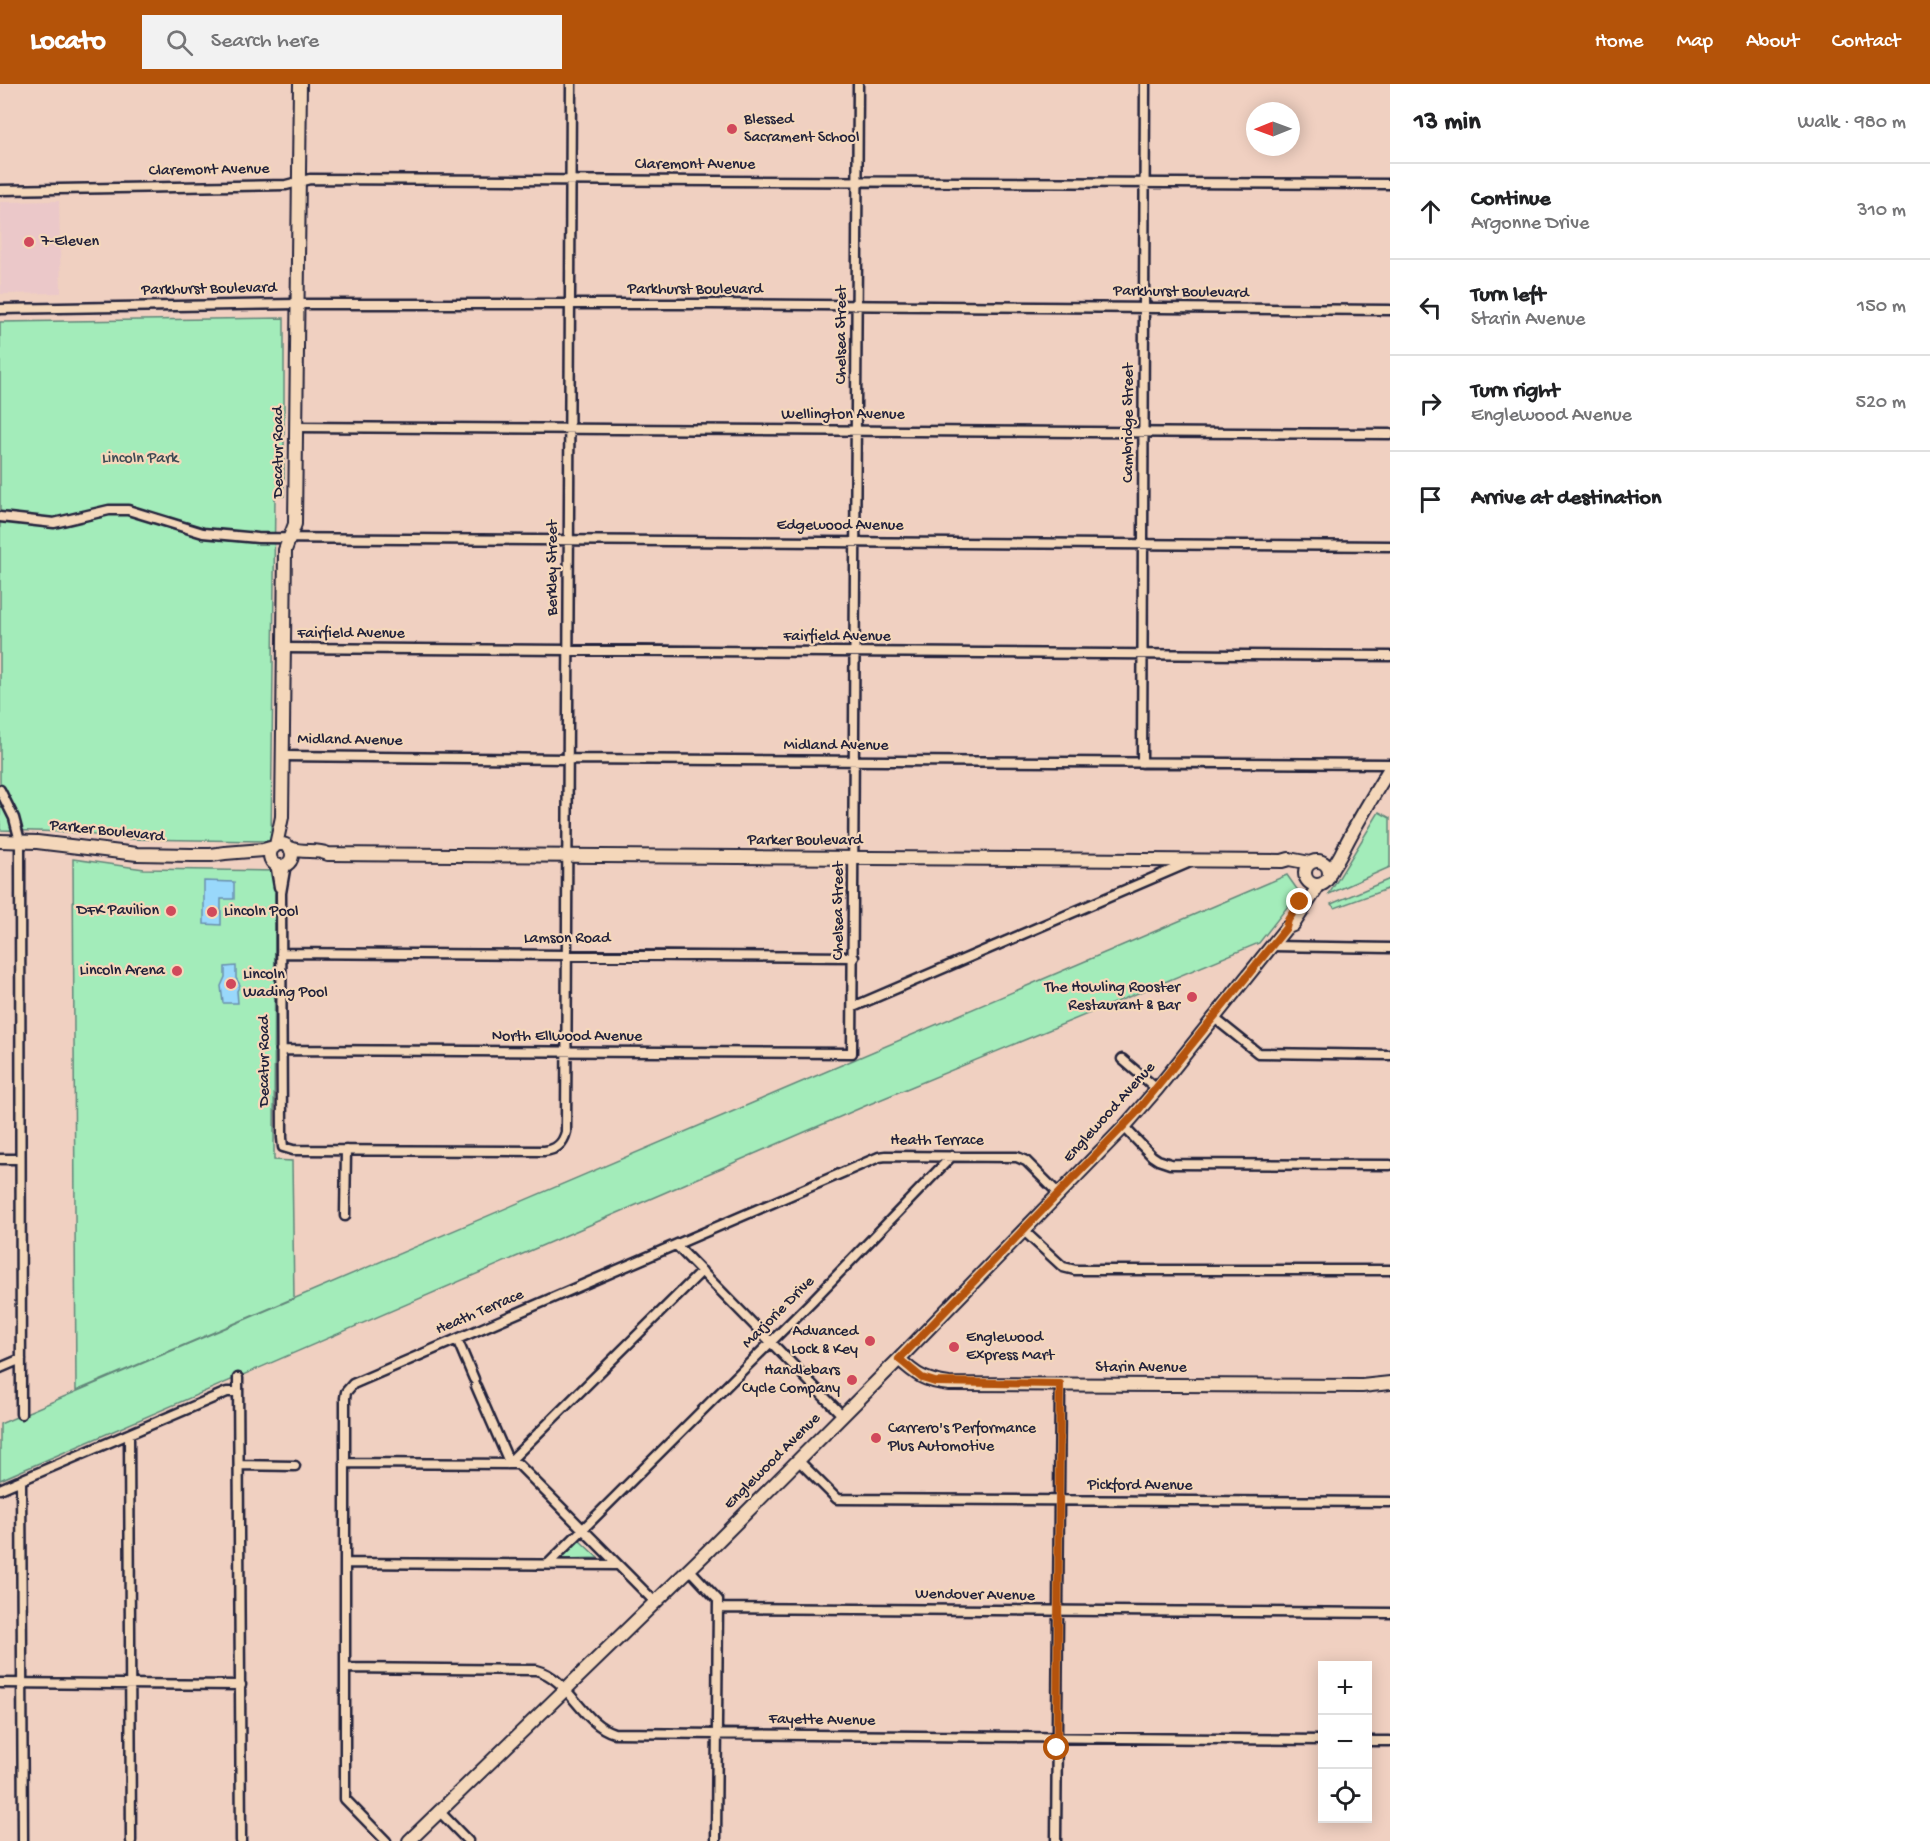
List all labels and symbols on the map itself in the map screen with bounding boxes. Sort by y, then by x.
north arrow [1246,102,1300,156]
place label: Blessed Sacrament School [743,111,859,148]
marker: Blessed Sacrament School [725,122,739,136]
street label: Claremont Avenue [635,156,756,175]
street label: Claremont Avenue [148,160,270,182]
place label: 7-Eleven [40,233,99,252]
marker: 7-Eleven [22,235,36,249]
street label: Parkhurst Boulevard [140,279,278,301]
street label: Parkhurst Boulevard [626,281,764,300]
street label: Parkhurst Boulevard [1112,282,1250,304]
street label: Chelsea Street [833,284,852,384]
street label: Cambridge Street [1120,362,1139,483]
street label: Decatur Road [270,405,289,499]
street label: Wellington Avenue [781,406,905,425]
park label: Lincoln Park [102,450,180,469]
street label: Edgewood Avenue [777,517,904,536]
street label: Berkley Street [544,519,563,617]
street label: Fairfield Avenue [296,625,406,644]
street label: Fairfield Avenue [782,628,892,647]
street label: Midland Avenue [297,731,404,751]
street label: Midland Avenue [783,737,889,756]
street label: Parker Boulevard [48,816,167,848]
street label: Parker Boulevard [747,832,864,851]
street label: Chelsea Street [830,860,849,960]
route end [1286,888,1312,914]
place label: DFK Pavilion [76,902,159,921]
place label: Lincoln Pool [224,903,299,922]
marker: DFK Pavilion [164,904,178,918]
marker: Lincoln Pool [205,905,219,919]
street label: Lamson Road [524,930,612,949]
place label: Lincoln Arena [80,962,166,981]
marker: Lincoln Arena [170,964,184,978]
place label: Lincoln Wading Pool [243,966,328,1003]
marker: Lincoln Wading Pool [224,977,238,991]
place label: The Howling Rooster Restaurant & Bar [1044,979,1181,1016]
marker: The Howling Rooster Restaurant & Bar [1185,990,1199,1004]
street label: Decatur Road [256,1014,275,1108]
street label: North Ellwood Avenue [492,1028,643,1047]
street label: Englewood Avenue [1060,1058,1161,1167]
street label: Heath Terrace [890,1132,984,1151]
street label: Marjorie Drive [739,1272,820,1353]
street label: Heath Terrace [433,1286,527,1340]
place label: Advanced Lock & Key [791,1323,860,1360]
place label: Englewood Express Mart [966,1329,1055,1366]
marker: Advanced Lock & Key [863,1334,877,1348]
marker: Englewood Express Mart [947,1340,961,1354]
street label: Starin Avenue [1095,1359,1187,1378]
place label: Handlebars Cycle Company [742,1362,841,1399]
marker: Handlebars Cycle Company [845,1373,859,1387]
street label: Englewood Avenue [721,1409,826,1514]
place label: Carrero's Performance Plus Automotive [887,1420,1037,1457]
marker: Carrero's Performance Plus Automotive [869,1431,883,1445]
street label: Pickford Avenue [1086,1477,1193,1496]
street label: Wendover Avenue [915,1585,1036,1607]
street label: Fayette Avenue [768,1711,876,1731]
route start [1043,1734,1069,1760]

